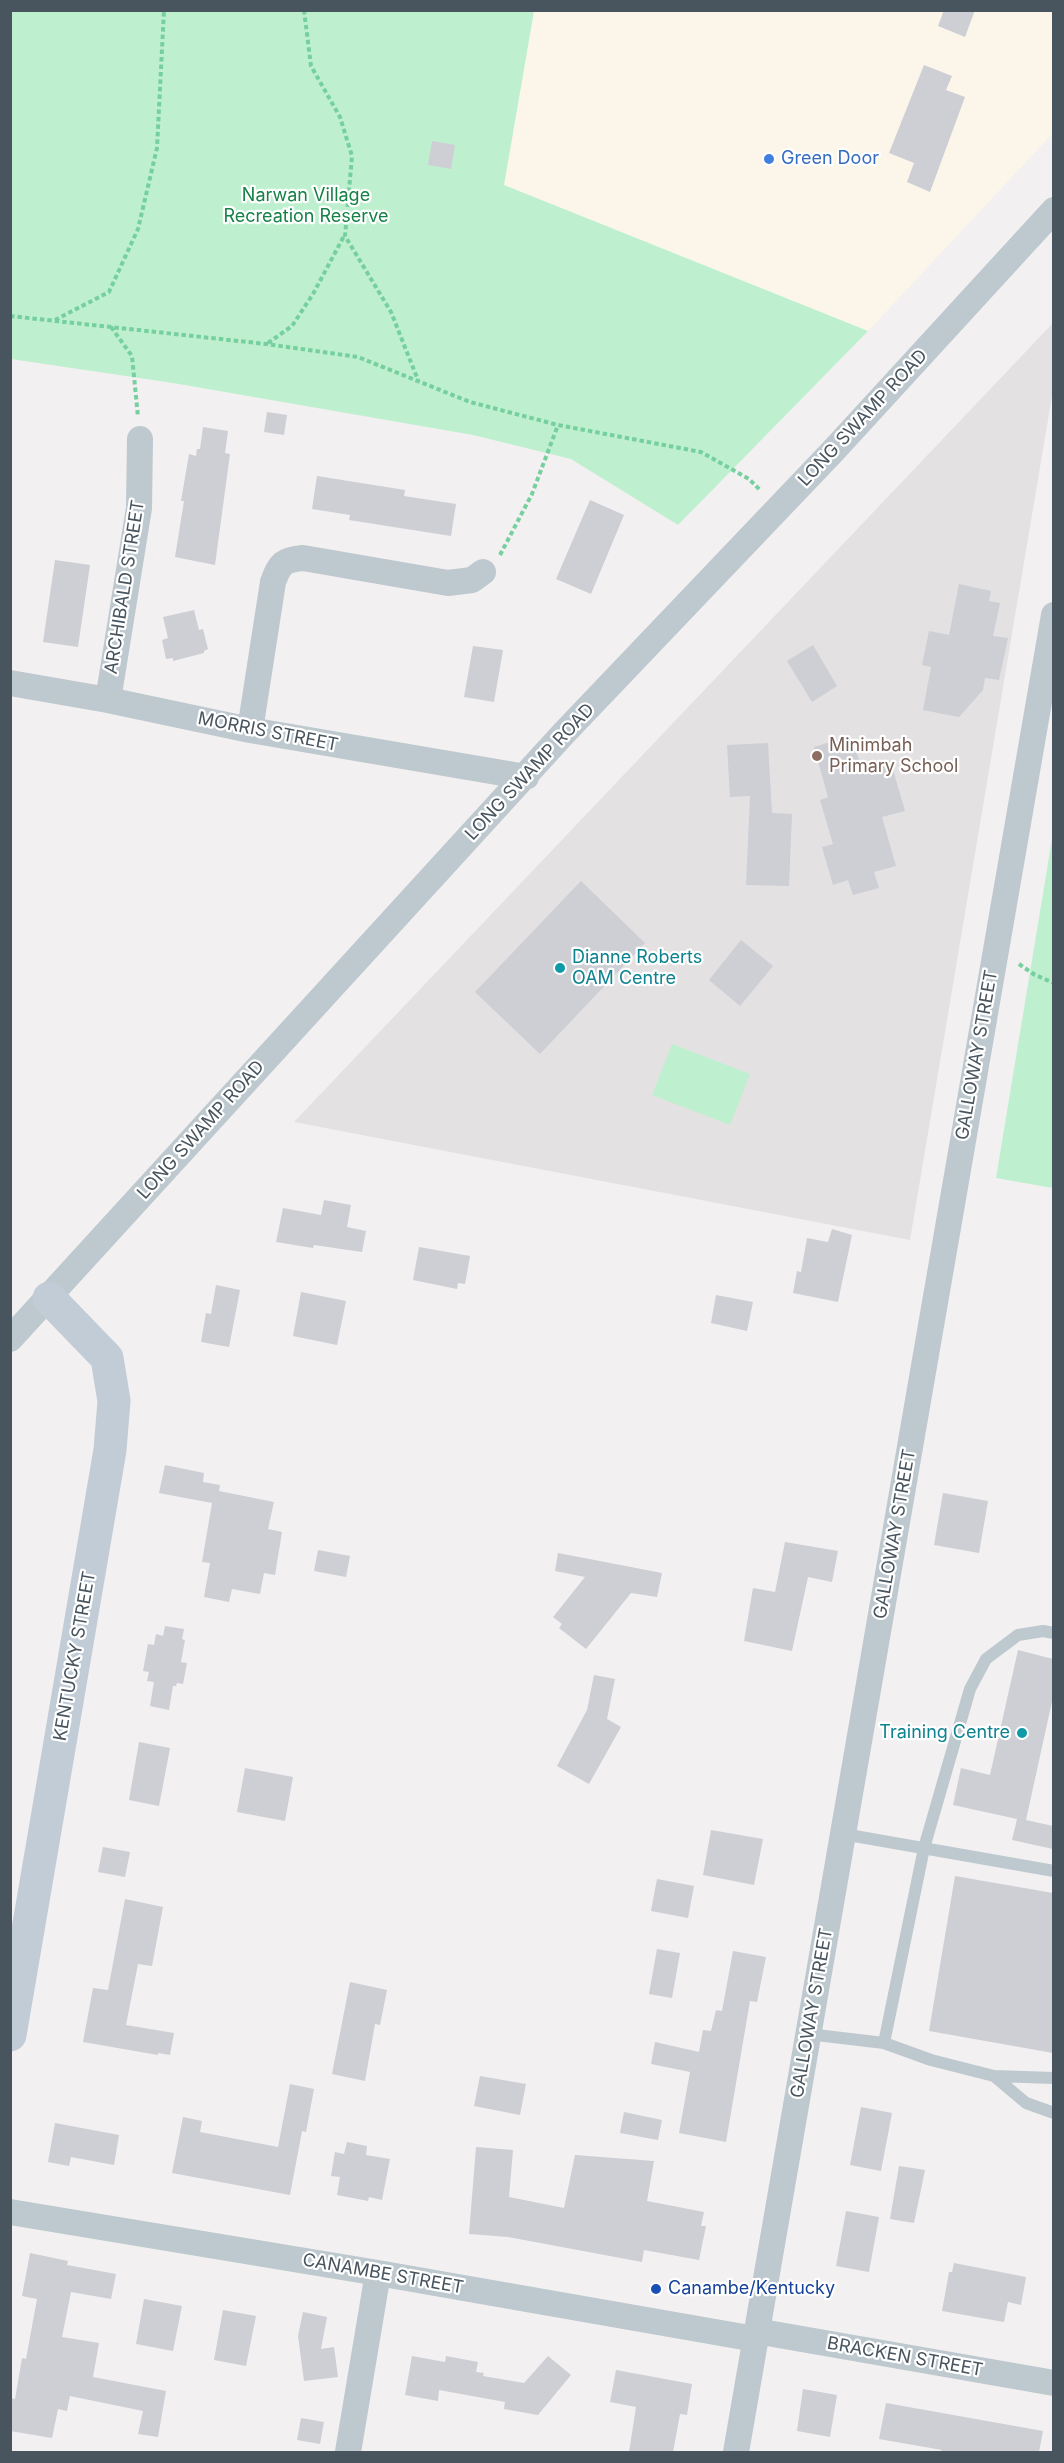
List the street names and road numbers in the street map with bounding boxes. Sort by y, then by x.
street label: LONG SWAMP ROAD [794,345,932,491]
street label: ARCHIBALD STREET [101,498,149,676]
street label: LONG SWAMP ROAD [461,699,599,845]
street label: MORRIS STREET [196,708,340,756]
street label: GALLOWAY STREET [951,968,1003,1142]
street label: LONG SWAMP ROAD [133,1056,269,1204]
street label: GALLOWAY STREET [869,1447,921,1621]
street label: KENTUCKY STREET [49,1569,101,1743]
street label: GALLOWAY STREET [786,1926,838,2100]
street label: CANAMBE STREET [301,2249,465,2299]
street label: BRACKEN STREET [825,2333,985,2381]

